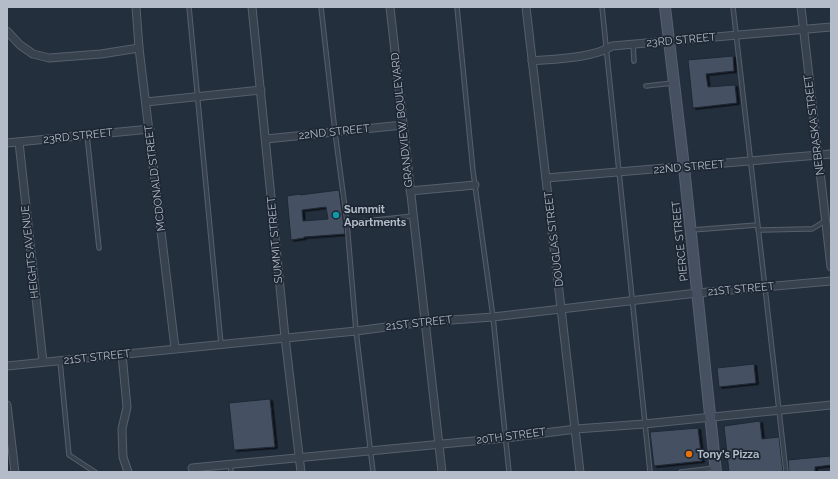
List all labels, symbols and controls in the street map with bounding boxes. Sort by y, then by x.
street label: 23RD STREET [646,30,717,50]
street label: GRANDVIEW BOULEVARD [388,52,416,188]
street label: NEBRASKA STREET [801,74,827,176]
street label: 22ND STREET [298,122,370,142]
street label: MCDONALD STREET [142,124,168,232]
street label: 23RD STREET [42,126,114,146]
street label: 22ND STREET [653,157,725,177]
street label: DOUGLAS STREET [542,190,566,288]
street label: SUMMIT STREET [265,196,285,284]
street label: PIERCE STREET [669,200,691,282]
place label: Summit Apartments [344,203,407,229]
street label: HEIGHTS AVENUE [19,204,41,299]
marker: Summit Apartments [331,210,341,220]
street label: 21ST STREET [707,280,775,298]
street label: 21ST STREET [385,313,453,333]
street label: 21ST STREET [63,347,131,367]
street label: 20TH STREET [475,425,547,447]
place label: Tony's Pizza [697,448,759,461]
marker: Tony's Pizza [684,449,694,459]

